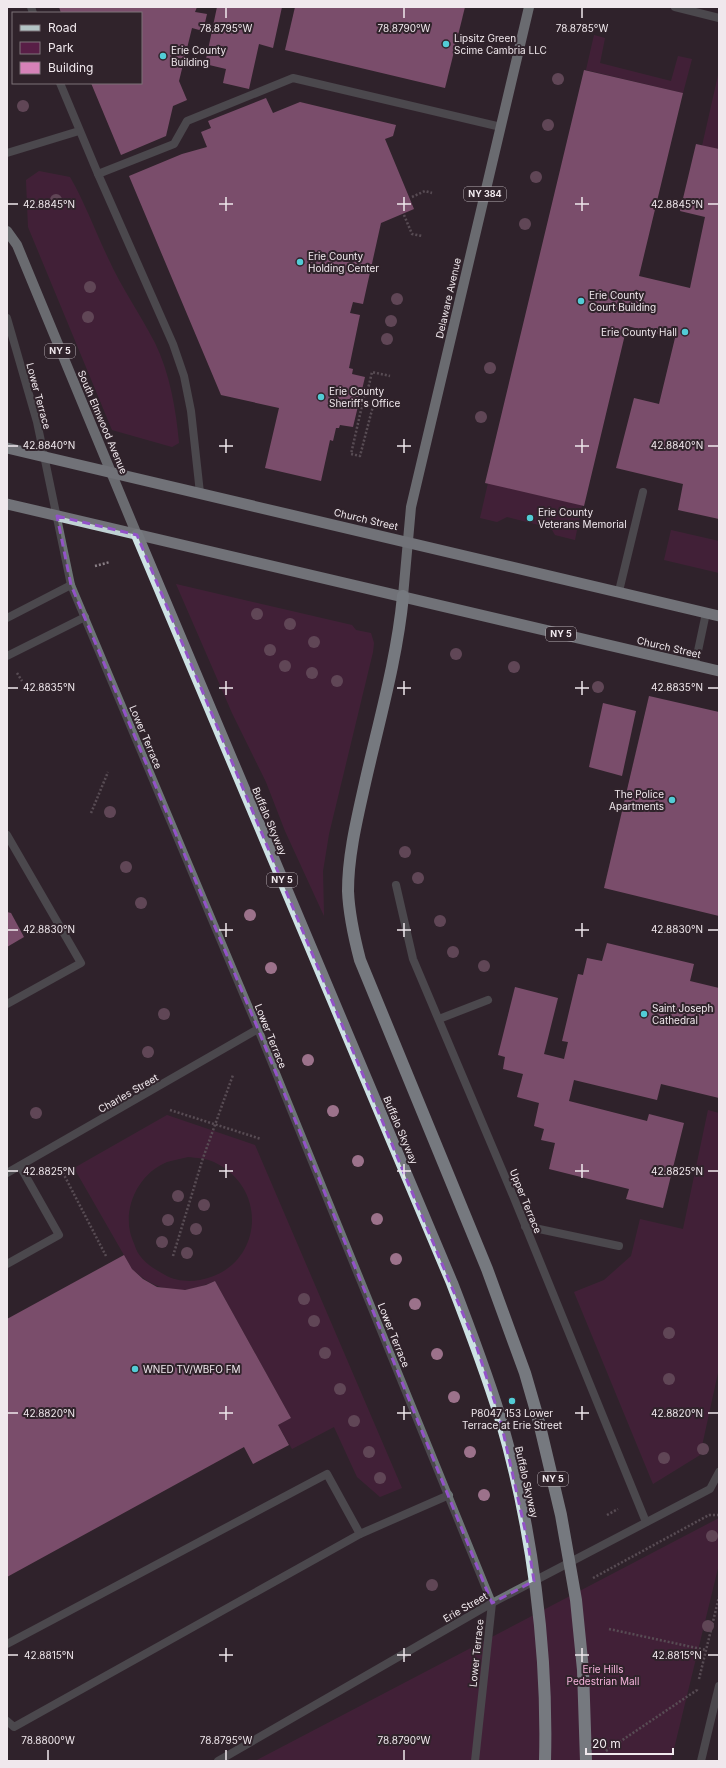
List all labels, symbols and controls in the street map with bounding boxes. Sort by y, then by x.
legend [12,12,142,84]
text: Road [48,20,77,35]
text: 78.8795°W [200,22,252,34]
text: 78.8790°W [378,22,431,34]
text: 78.8785°W [556,22,608,34]
place label: Lipsitz Green Scime Cambria LLC [454,32,547,56]
marker: Lipsitz Green Scime Cambria LLC [441,39,451,49]
text: Park [48,40,74,55]
place label: Erie County Building [171,44,227,68]
marker: Erie County Building [158,51,168,61]
text: Building [48,60,93,75]
road number: NY 384 [464,187,506,201]
text: 42.8845°N [23,198,75,210]
text: 42.8845°N [651,198,703,210]
place label: Erie County Holding Center [308,250,379,274]
street label: Delaware Avenue [433,256,463,339]
marker: Erie County Holding Center [295,257,305,267]
place label: Erie County Court Building [589,289,656,313]
marker: Erie County Court Building [576,296,586,306]
place label: Erie County Hall [601,326,677,338]
marker: Erie County Hall [680,327,690,337]
road number: NY 5 [45,344,75,358]
street label: Lower Terrace [24,361,54,431]
street label: South Elmwood Avenue [76,368,130,476]
place label: Erie County Sheriff's Office [329,385,400,409]
marker: Erie County Sheriff's Office [316,392,326,402]
text: 42.8840°N [23,439,75,451]
text: 42.8840°N [651,439,703,451]
street label: Church Street [333,506,400,532]
place label: Erie County Veterans Memorial [538,506,627,530]
marker: Erie County Veterans Memorial [525,513,535,523]
road number: NY 5 [546,627,576,641]
street label: Church Street [636,634,703,660]
text: 42.8835°N [23,681,75,693]
text: 42.8835°N [651,681,703,693]
street label: Lower Terrace [127,703,165,771]
street label: Buffalo Skyway [250,785,290,857]
place label: The Police Apartments [609,788,664,812]
marker: The Police Apartments [667,795,677,805]
road number: NY 5 [267,873,297,887]
text: 42.8830°N [23,923,75,935]
text: 42.8830°N [651,923,703,935]
street label: Lower Terrace [253,1002,289,1070]
place label: Saint Joseph Cathedral [652,1002,713,1026]
marker: Saint Joseph Cathedral [639,1009,649,1019]
street label: Charles Street [96,1071,161,1115]
street label: Buffalo Skyway [381,1094,421,1166]
text: 42.8825°N [23,1165,75,1177]
text: 42.8825°N [651,1165,703,1177]
street label: Upper Terrace [508,1167,544,1235]
street label: Lower Terrace [376,1301,412,1369]
place label: WNED TV/WBFO FM [143,1363,241,1375]
marker: WNED TV/WBFO FM [130,1364,140,1374]
marker: P8047 153 Lower Terrace at Erie Street [507,1396,517,1406]
text: 42.8820°N [23,1407,75,1419]
place label: P8047 153 Lower Terrace at Erie Street [462,1407,563,1431]
text: 42.8820°N [651,1407,703,1419]
street label: Buffalo Skyway [513,1445,541,1519]
road number: NY 5 [538,1472,568,1486]
street label: Erie Street [441,1589,490,1625]
street label: Lower Terrace [466,1618,486,1688]
text: 42.8815°N [24,1649,74,1661]
text: 42.8815°N [652,1649,702,1661]
park label: Erie Hills Pedestrian Mall [567,1663,639,1687]
scale bar [586,1730,673,1756]
text: 78.8800°W [21,1734,75,1746]
text: 78.8795°W [200,1734,252,1746]
text: 78.8790°W [378,1734,431,1746]
text: 20 m [592,1736,621,1751]

